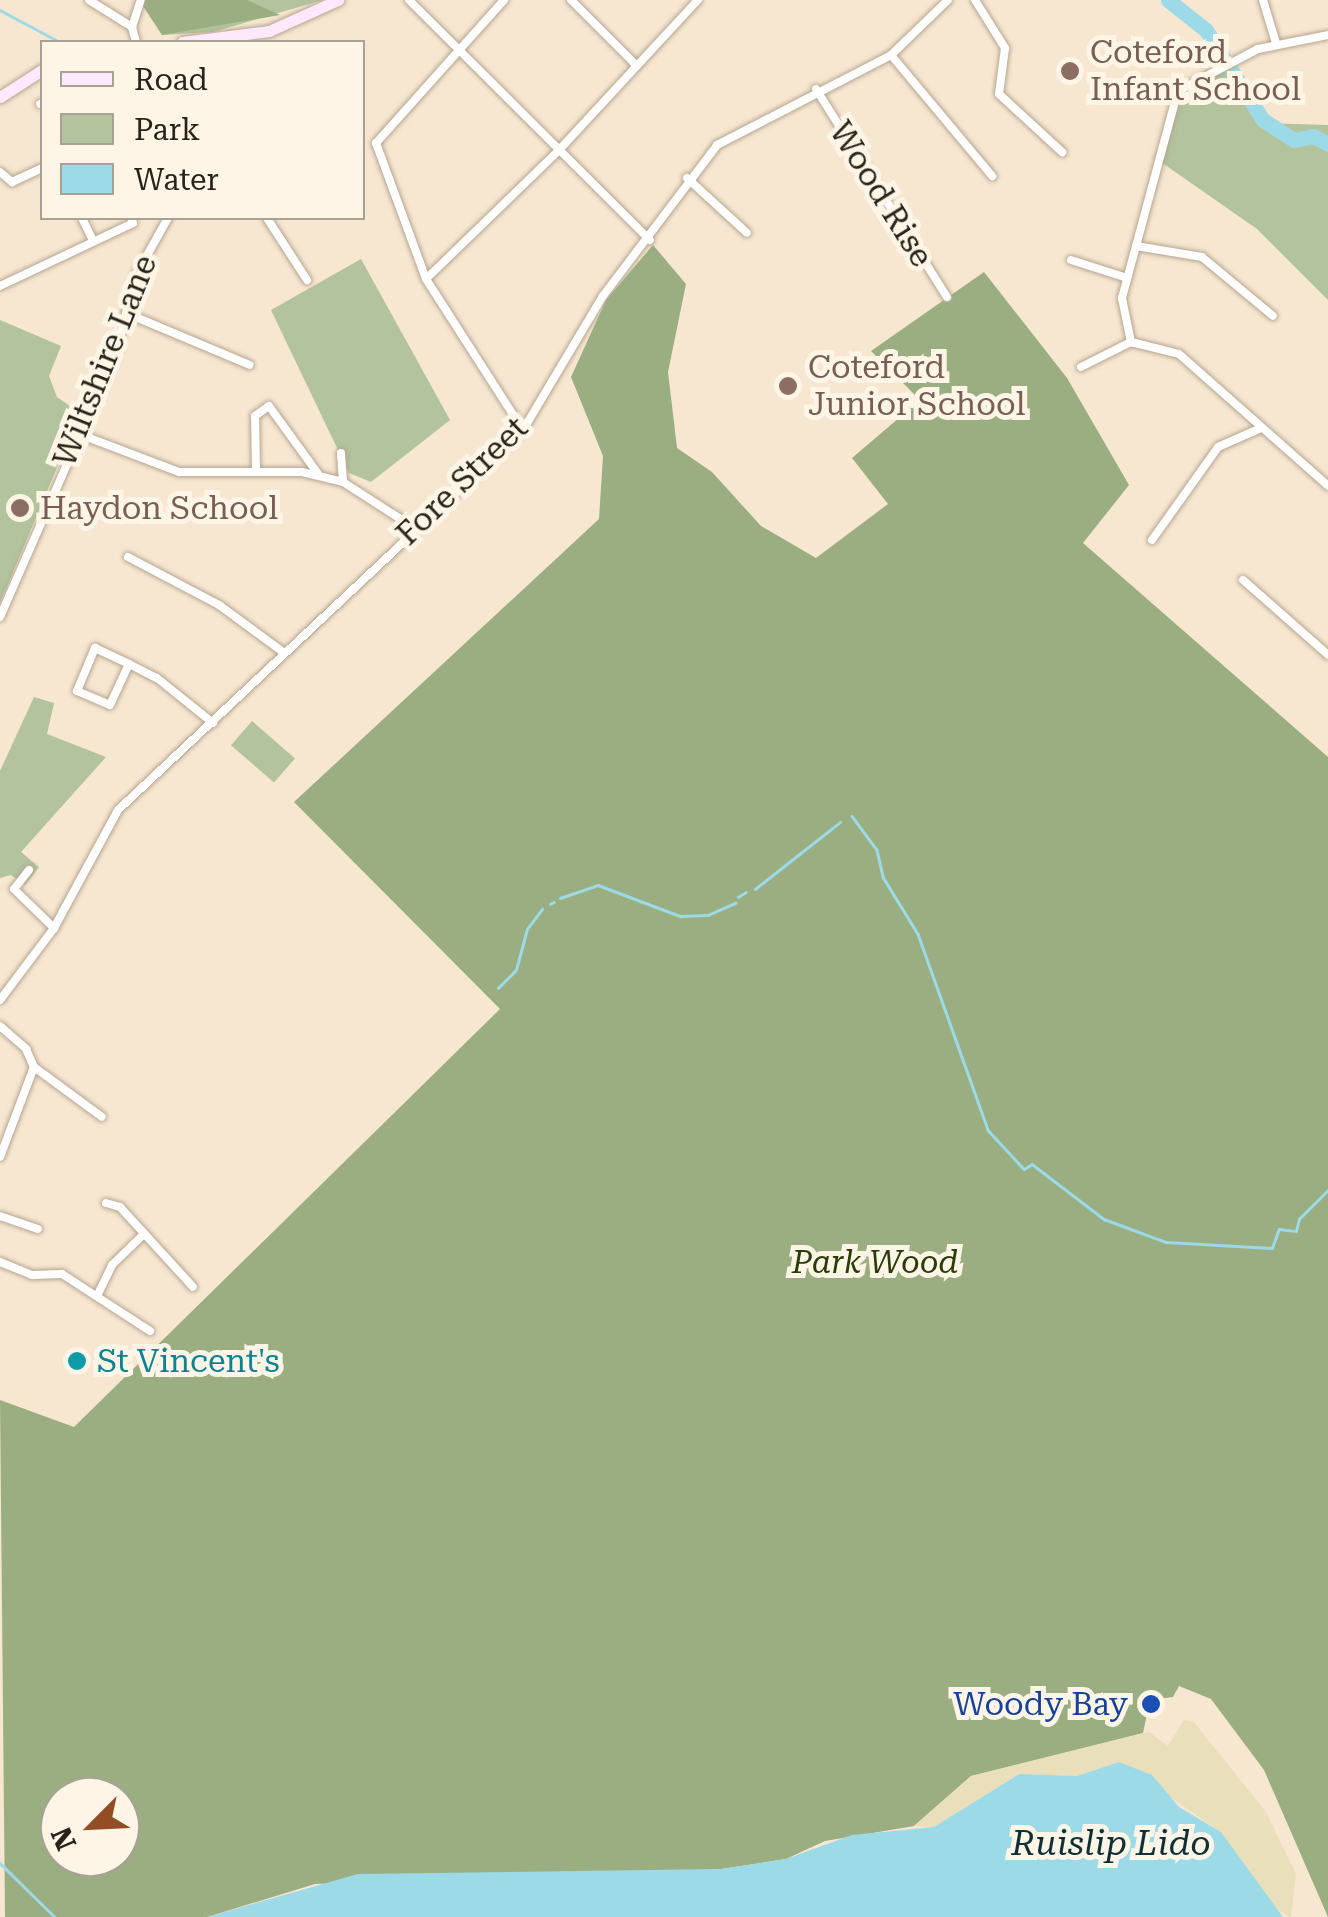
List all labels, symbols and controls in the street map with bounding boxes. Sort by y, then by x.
place label: Coteford Infant School [1090,34,1301,109]
legend [40,40,365,220]
marker: Coteford Infant School [1059,60,1081,82]
text: Road [134,62,208,97]
text: Park [134,112,200,147]
street label: Wood Rise [821,114,941,274]
text: Water [134,162,219,197]
street label: Wiltshire Lane [45,250,165,472]
place label: Coteford Junior School [808,349,1025,424]
marker: Coteford Junior School [777,375,799,397]
street label: Fore Street [388,409,536,553]
place label: Haydon School [40,489,278,527]
marker: Haydon School [9,497,31,519]
park label: Park Wood [792,1243,958,1281]
place label: St Vincent's [97,1342,280,1380]
marker: St Vincent's [66,1350,88,1372]
place label: Woody Bay [953,1685,1128,1723]
marker: Woody Bay [1138,1691,1164,1717]
north arrow [40,1777,140,1877]
text: N [45,1822,83,1855]
water label: Ruislip Lido [1011,1823,1211,1865]

